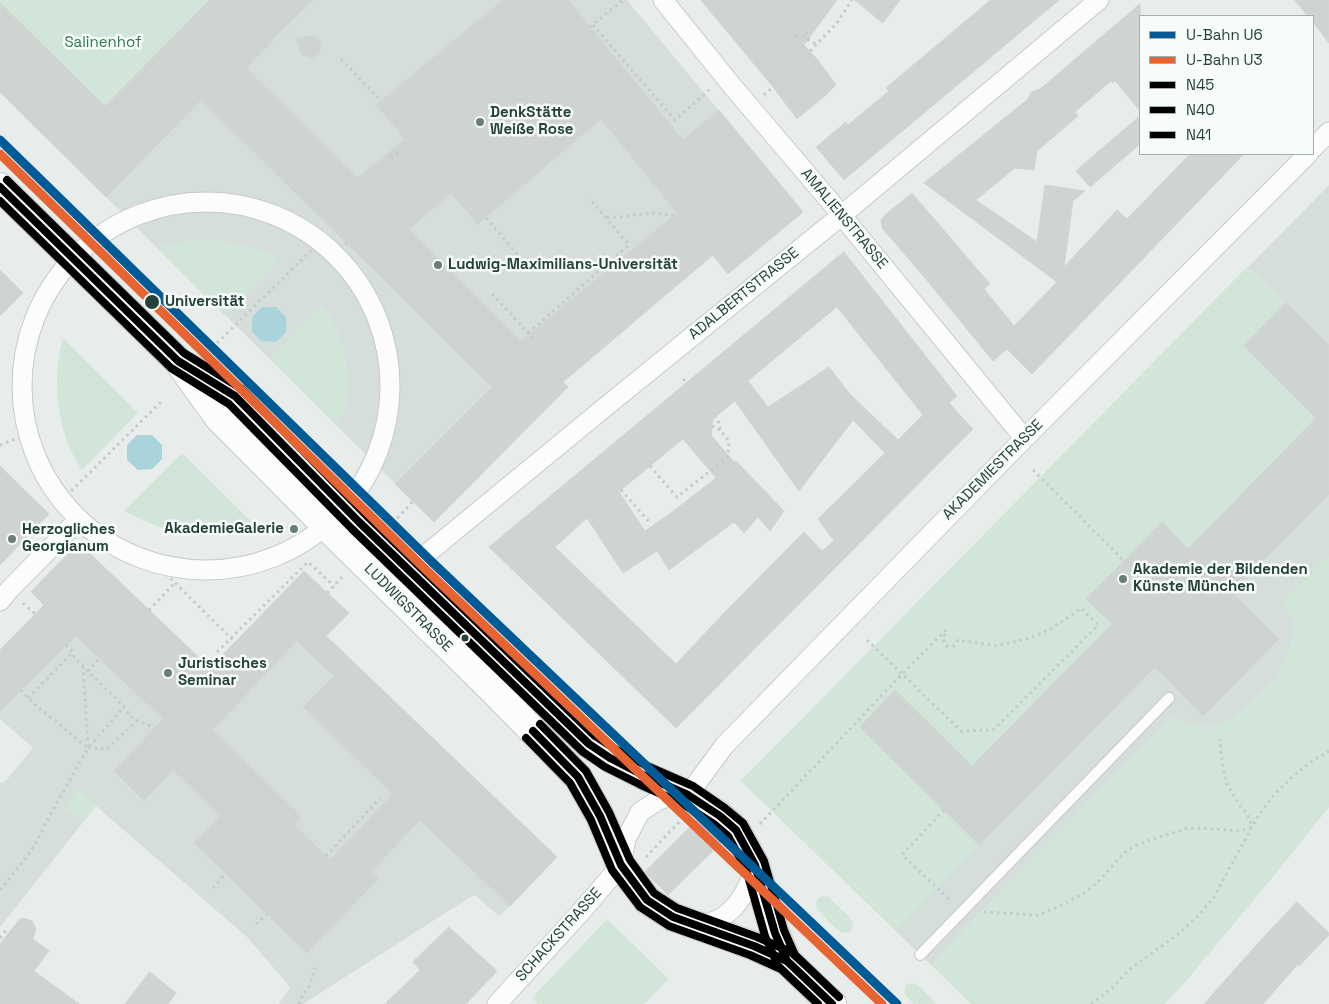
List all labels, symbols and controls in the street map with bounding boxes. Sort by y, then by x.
legend [1139,15,1314,155]
text: U-Bahn U6 [1186,25,1263,44]
park label: Salinenhof [64,34,142,52]
text: U-Bahn U3 [1186,50,1263,69]
text: N45 [1186,75,1214,94]
text: N40 [1186,100,1215,119]
place label: DenkStätte Weiße Rose [490,104,573,139]
marker: DenkStätte Weiße Rose [474,116,486,128]
text: N41 [1186,125,1211,144]
street label: AMALIENSTRASSE [797,165,891,273]
street label: ADALBERTSTRASSE [685,244,803,344]
place label: Ludwig-Maximilians-Universität [448,256,678,274]
marker: Ludwig-Maximilians-Universität [432,259,444,271]
marker: Universität [143,293,161,311]
place label: Universität [165,293,244,311]
street label: AKADEMIESTRASSE [939,416,1047,524]
place label: AkademieGalerie [164,520,284,538]
place label: Herzogliches Georgianum [22,521,115,556]
marker: AkademieGalerie [288,523,300,535]
marker: Herzogliches Georgianum [6,533,18,545]
street label: LUDWIGSTRASSE [360,560,456,656]
place label: Akademie der Bildenden Künste München [1133,561,1308,596]
marker: Akademie der Bildenden Künste München [1117,573,1129,585]
unlabelled marker [460,633,470,643]
place label: Juristisches Seminar [178,655,267,690]
marker: Juristisches Seminar [162,667,174,679]
street label: SCHACKSTRASSE [512,884,606,986]

